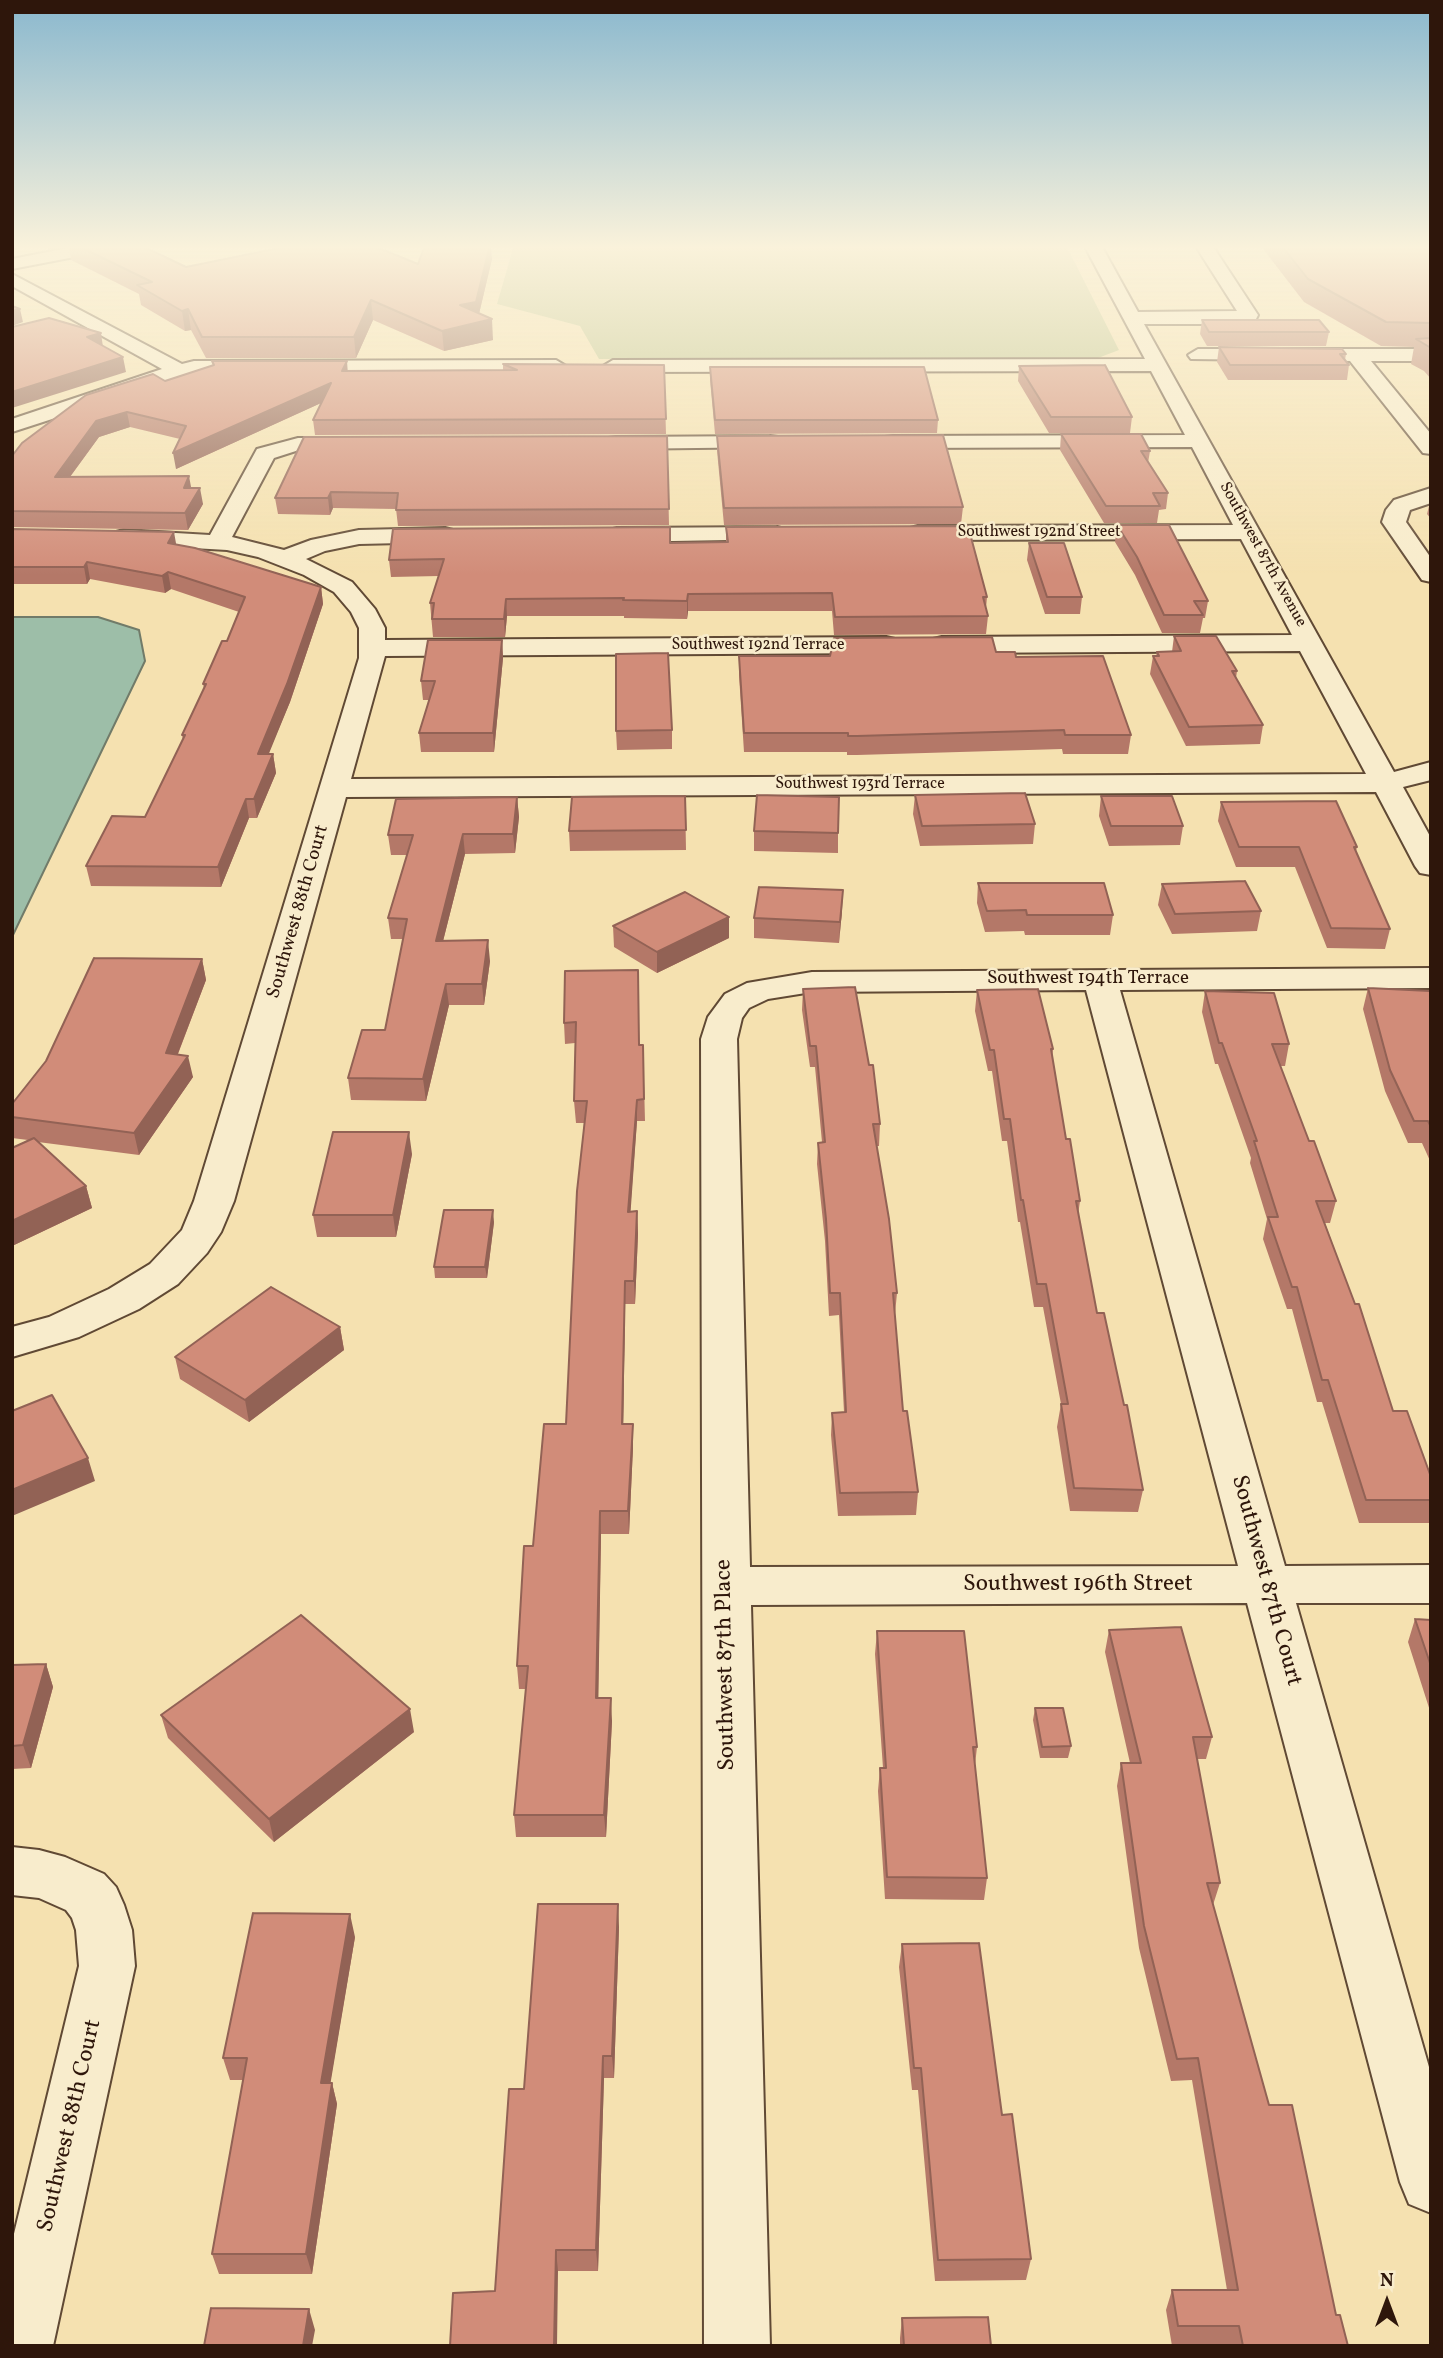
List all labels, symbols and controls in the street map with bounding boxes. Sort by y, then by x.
street label: Southwest 87th Avenue [1214,479,1310,631]
street label: Southwest 192nd Street [957,523,1121,543]
street label: Southwest 192nd Terrace [671,636,845,656]
street label: Southwest 193rd Terrace [775,775,945,795]
street label: Southwest 88th Court [263,823,335,1001]
street label: Southwest 194th Terrace [987,969,1189,991]
street label: Southwest 87th Court [1224,1473,1306,1689]
street label: Southwest 87th Place [711,1559,743,1771]
street label: Southwest 196th Street [963,1572,1193,1600]
street label: Southwest 88th Court [33,2017,109,2235]
north arrow [1352,2267,1422,2337]
text: N [1380,2268,1394,2294]

